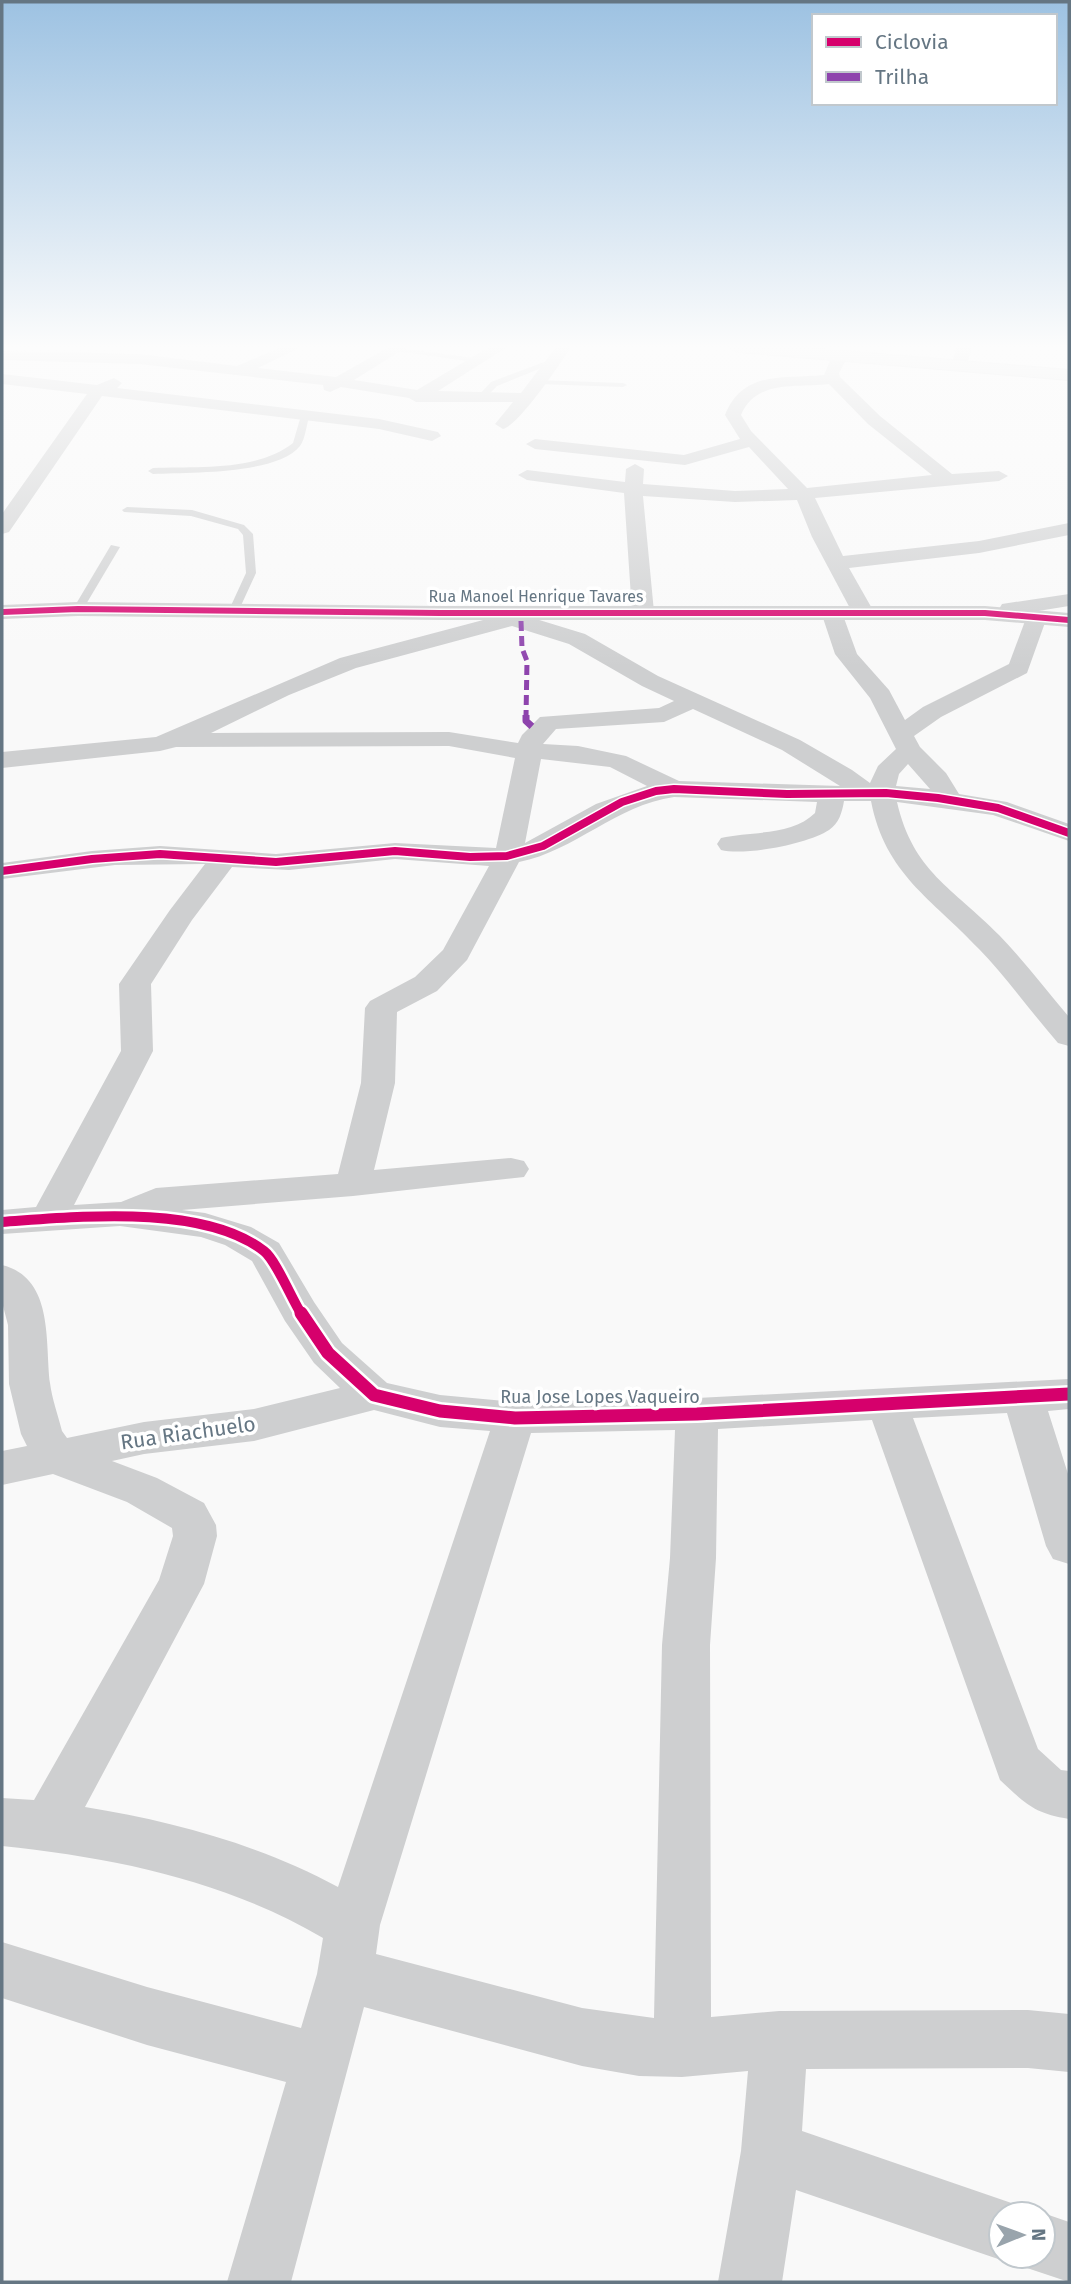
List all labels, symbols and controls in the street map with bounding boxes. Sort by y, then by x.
legend [812,14,1057,105]
text: Ciclovia [875,29,949,55]
text: Trilha [875,64,929,90]
street label: Rua Manoel Henrique Tavares [428,587,644,606]
street label: Rua Jose Lopes Vaqueiro [500,1386,700,1408]
street label: Rua Riachuelo [119,1411,257,1455]
north arrow [987,2200,1057,2270]
text: N [1027,2228,1050,2241]

